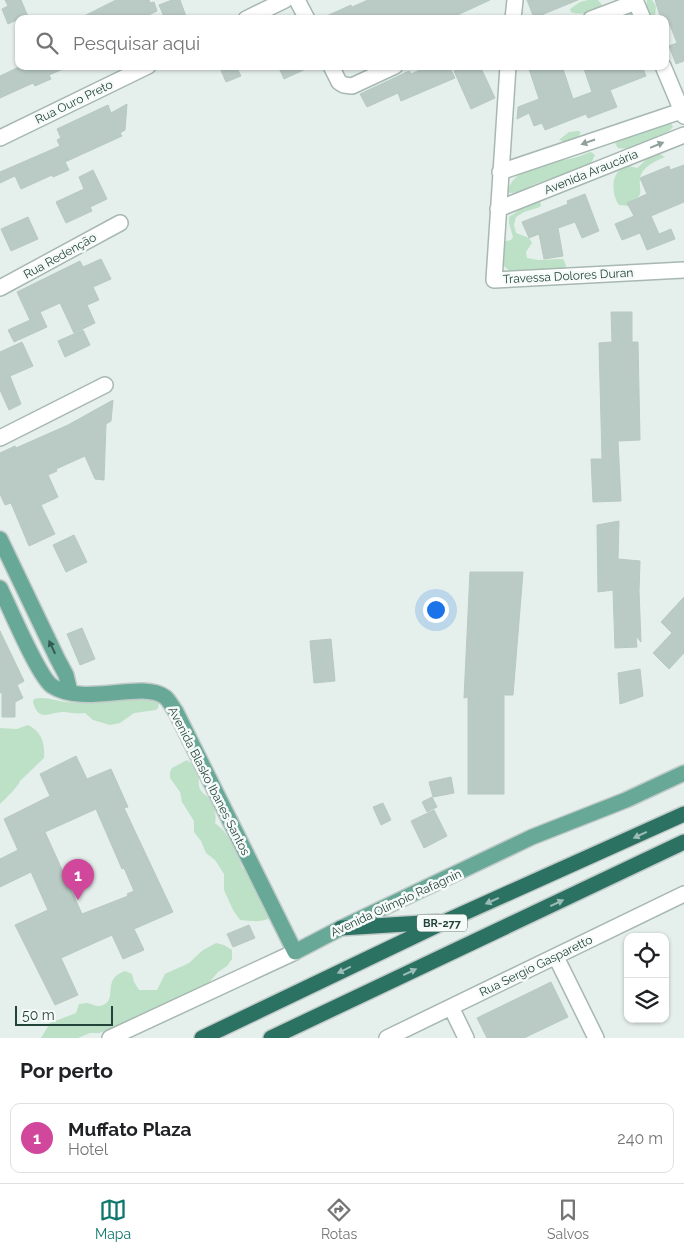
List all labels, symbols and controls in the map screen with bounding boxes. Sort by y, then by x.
search box [15,15,669,70]
icon: search [33,29,61,57]
text: Pesquisar aqui [73,32,200,54]
street label: Rua Ouro Preto [33,77,115,127]
one-way arrow [580,139,595,147]
one-way arrow [650,141,665,149]
street label: Avenida Araucária [542,147,640,197]
street label: Rua Redenção [21,230,99,282]
street label: Travessa Dolores Duran [502,266,634,286]
your location [423,597,449,623]
one-way arrow [47,640,55,654]
street label: Avenida Blasko Ibanes Santos [165,704,253,858]
one-way arrow [633,831,647,839]
pin: 1 [62,859,94,900]
street label: Avenida Olímpio Rafagnin [328,867,464,939]
one-way arrow [485,897,499,905]
one-way arrow [550,899,564,907]
road number: BR-277 [417,914,467,931]
street label: Rua Sergio Gasparetto [477,933,595,999]
map controls [624,933,669,1023]
button: locate [624,933,669,978]
one-way arrow [337,966,351,974]
one-way arrow [403,968,417,976]
button: layers [624,978,669,1023]
scale bar [15,1003,112,1026]
text: 50 m [22,1007,55,1023]
text: Por perto [20,1058,113,1083]
text: Muffato Plaza [68,1118,191,1140]
text: 1 [33,1129,41,1148]
text: 240 m [617,1129,663,1148]
text: Hotel [68,1140,108,1159]
tab: Mapa [95,1196,131,1242]
tab: Rotas [321,1196,357,1242]
tab: Salvos [547,1196,589,1242]

